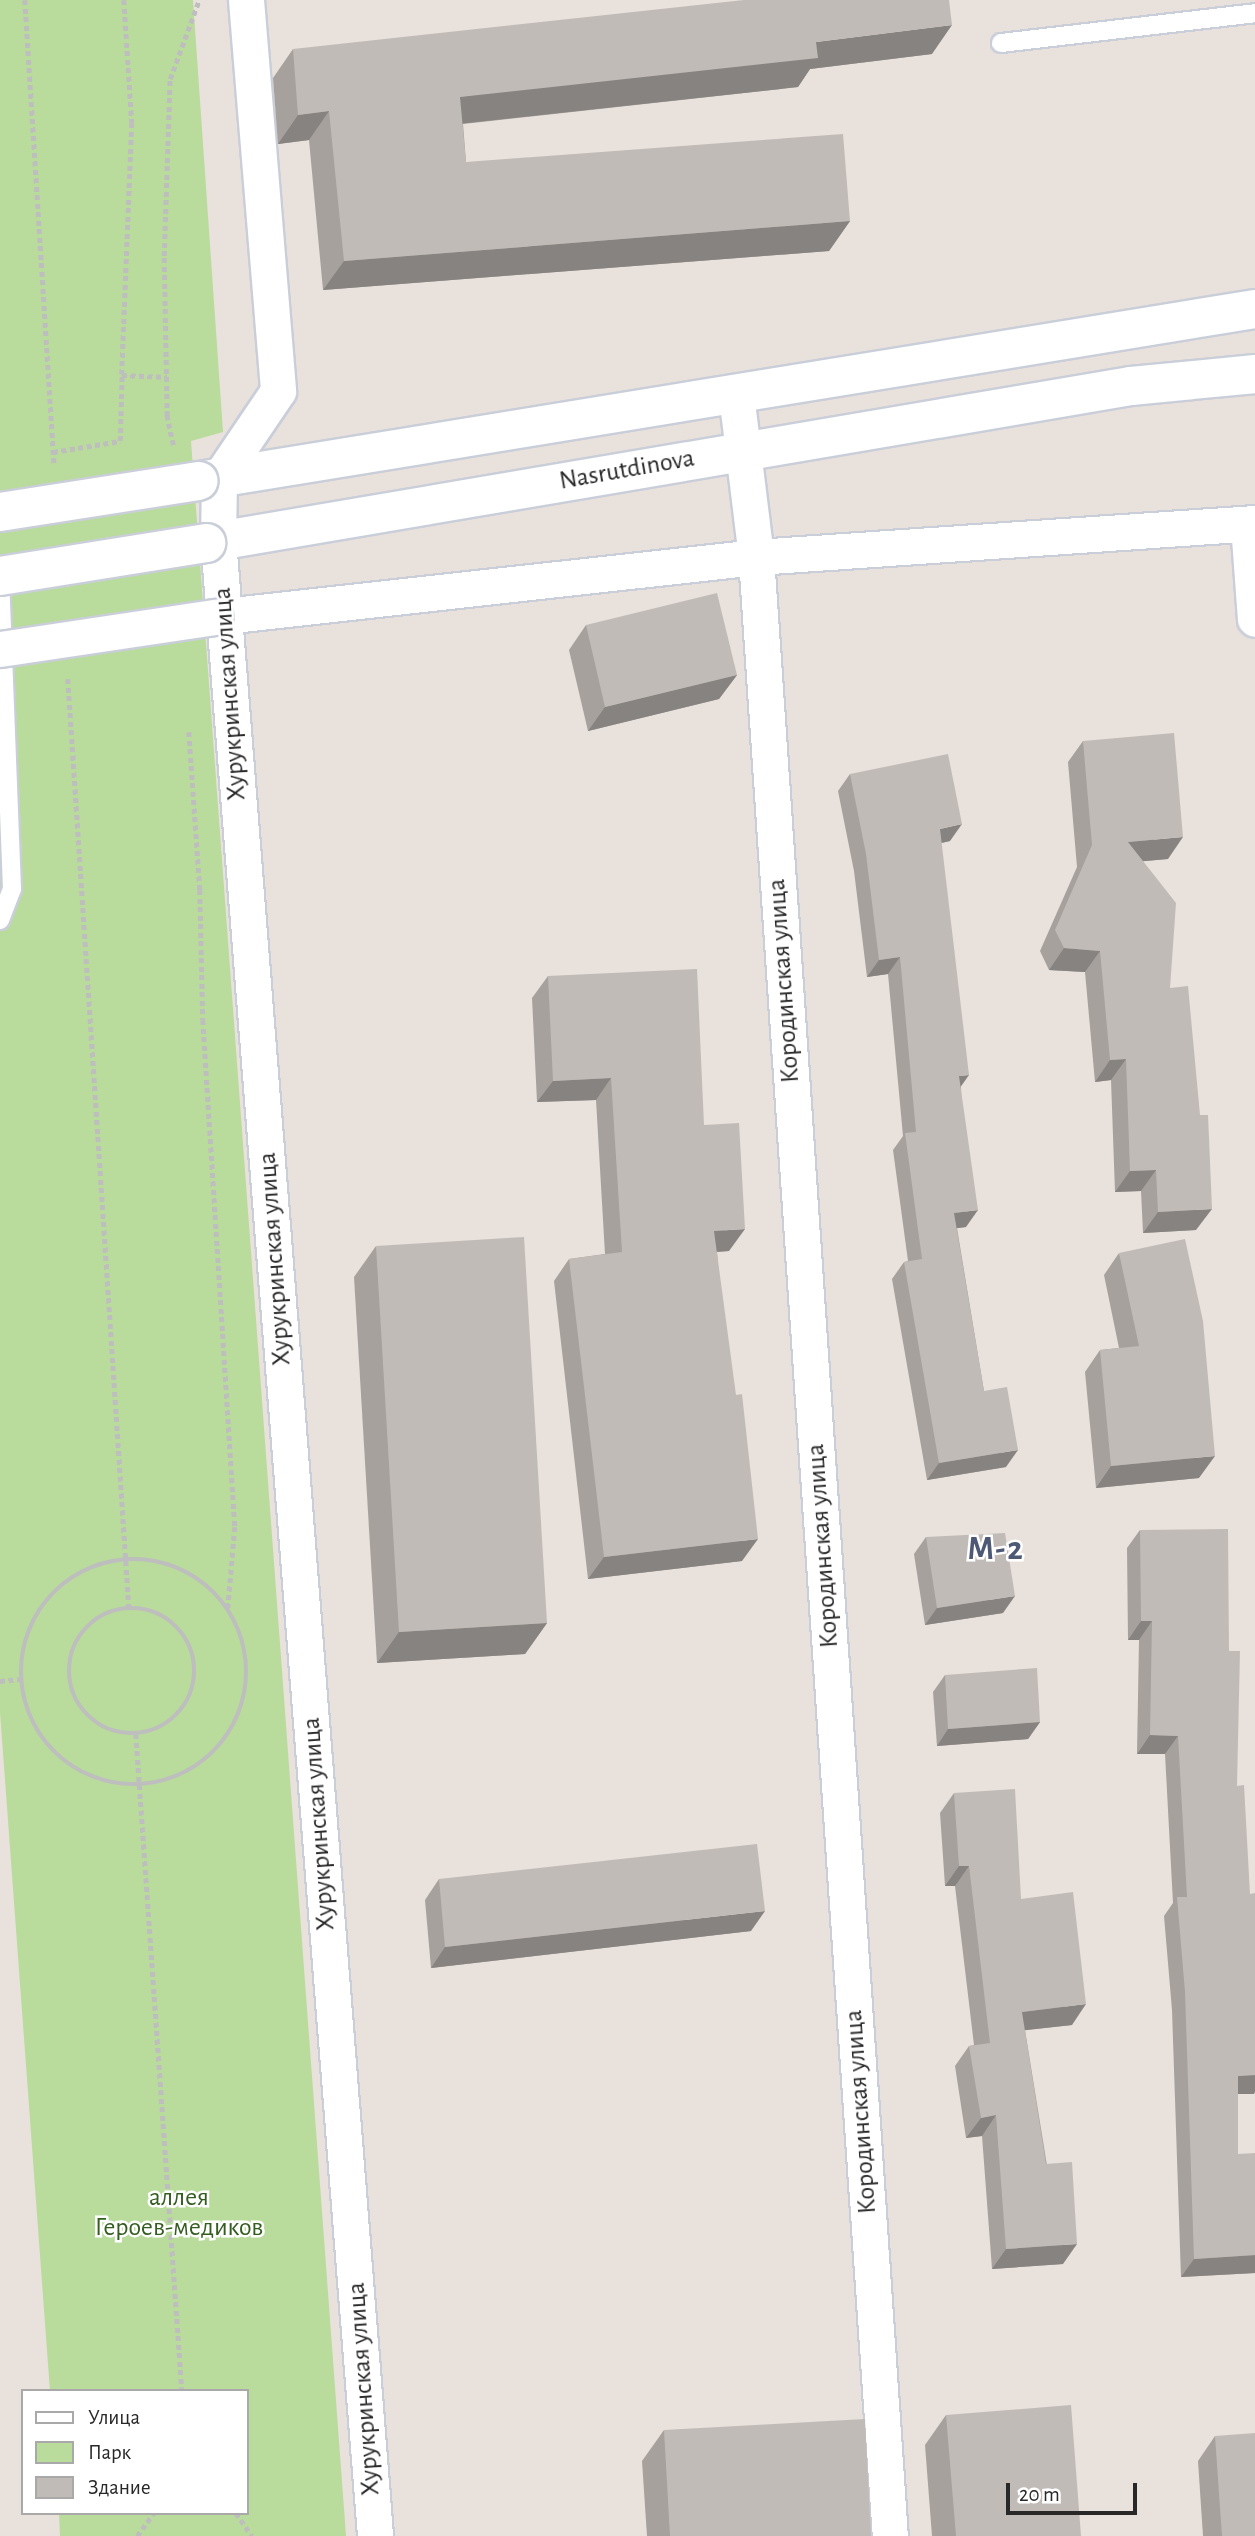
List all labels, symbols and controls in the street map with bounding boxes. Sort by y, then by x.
street label: Nasrutdinova [557,443,697,497]
street label: Хурукринская улица [207,586,253,802]
street label: Кородинская улица [761,878,807,1084]
street label: Хурукринская улица [252,1151,298,1367]
street label: Кородинская улица [800,1443,846,1649]
district label: М-2 [968,1530,1024,1570]
street label: Хурукринская улица [296,1716,342,1932]
street label: Кородинская улица [838,2009,884,2215]
park label: аллея Героев-медиков [95,2182,263,2244]
street label: Хурукринская улица [341,2281,387,2497]
legend [21,2389,248,2515]
text: Улица [88,2407,140,2428]
text: Парк [88,2442,131,2463]
scale bar [1010,2470,1141,2514]
text: Здание [88,2477,151,2498]
text: 20 m [1019,2484,1060,2505]

